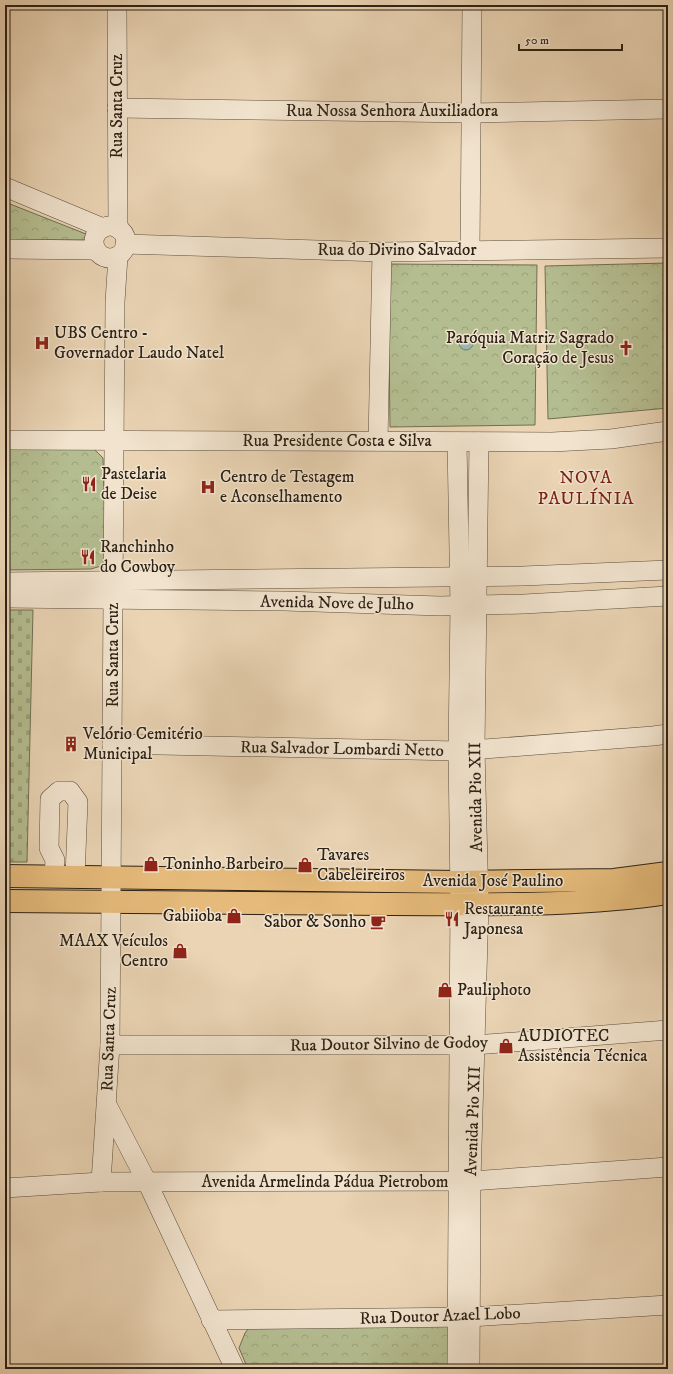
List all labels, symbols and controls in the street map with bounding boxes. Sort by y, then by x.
scale bar [519,26,622,52]
text: 50 m [525,33,549,48]
street label: Rua Santa Cruz [106,53,128,158]
street label: Rua Nossa Senhora Auxiliadora [286,100,499,122]
street label: Rua do Divino Salvador [317,239,477,261]
place label: UBS Centro - Governador Laudo Natel [54,322,224,364]
place label: Paróquia Matriz Sagrado Coração de Jesus [446,327,614,369]
hospital icon: UBS Centro - Governador Laudo Natel [33,334,51,352]
church icon: Paróquia Matriz Sagrado Coração de Jesus [617,339,635,357]
street label: Rua Presidente Costa e Silva [242,430,432,452]
place label: Pastelaria de Deise [101,463,167,505]
place label: Centro de Testagem e Aconselhamento [220,466,355,508]
district label: NOVA PAULÍNIA [537,467,635,510]
restaurant icon: Pastelaria de Deise [80,475,98,493]
hospital icon: Centro de Testagem e Aconselhamento [199,478,217,496]
place label: Ranchinho do Cowboy [100,536,176,578]
restaurant icon: Ranchinho do Cowboy [79,548,97,566]
street label: Avenida Nove de Julho [260,591,414,615]
street label: Rua Santa Cruz [102,602,124,707]
place label: Velório Cemitério Municipal [82,723,203,765]
building icon: Velório Cemitério Municipal [62,735,80,753]
street label: Rua Salvador Lombardi Netto [240,736,444,762]
street label: Avenida Pio XII [464,742,488,852]
place label: Tavares Cabeleireiros [317,844,405,886]
place label: Toninho Barbeiro [163,853,284,875]
shop icon: Toninho Barbeiro [142,855,160,873]
shop icon: Tavares Cabeleireiros [296,856,314,874]
street label: Avenida José Paulino [423,870,563,892]
place label: Restaurante Japonesa [462,898,544,940]
place label: Gabiioba [163,905,223,927]
shop icon: Gabiioba [225,907,243,925]
restaurant icon: Restaurante Japonesa [443,910,461,928]
place label: Sabor & Sonho [264,911,366,933]
cafe icon: Sabor & Sonho [369,913,387,931]
place label: MAAX Veículos Centro [59,930,168,972]
shop icon: MAAX Veículos Centro [171,942,189,960]
place label: Pauliphoto [457,979,531,1001]
shop icon: Pauliphoto [436,981,454,999]
street label: Rua Santa Cruz [96,986,122,1092]
place label: AUDIOTEC Assistência Técnica [518,1025,648,1067]
street label: Rua Doutor Silvino de Godoy [290,1031,489,1057]
shop icon: AUDIOTEC Assistência Técnica [497,1037,515,1055]
street label: Avenida Pio XII [460,1066,486,1176]
street label: Avenida Armelinda Pádua Pietrobom [201,1171,449,1193]
street label: Rua Doutor Azael Lobo [359,1302,521,1330]

